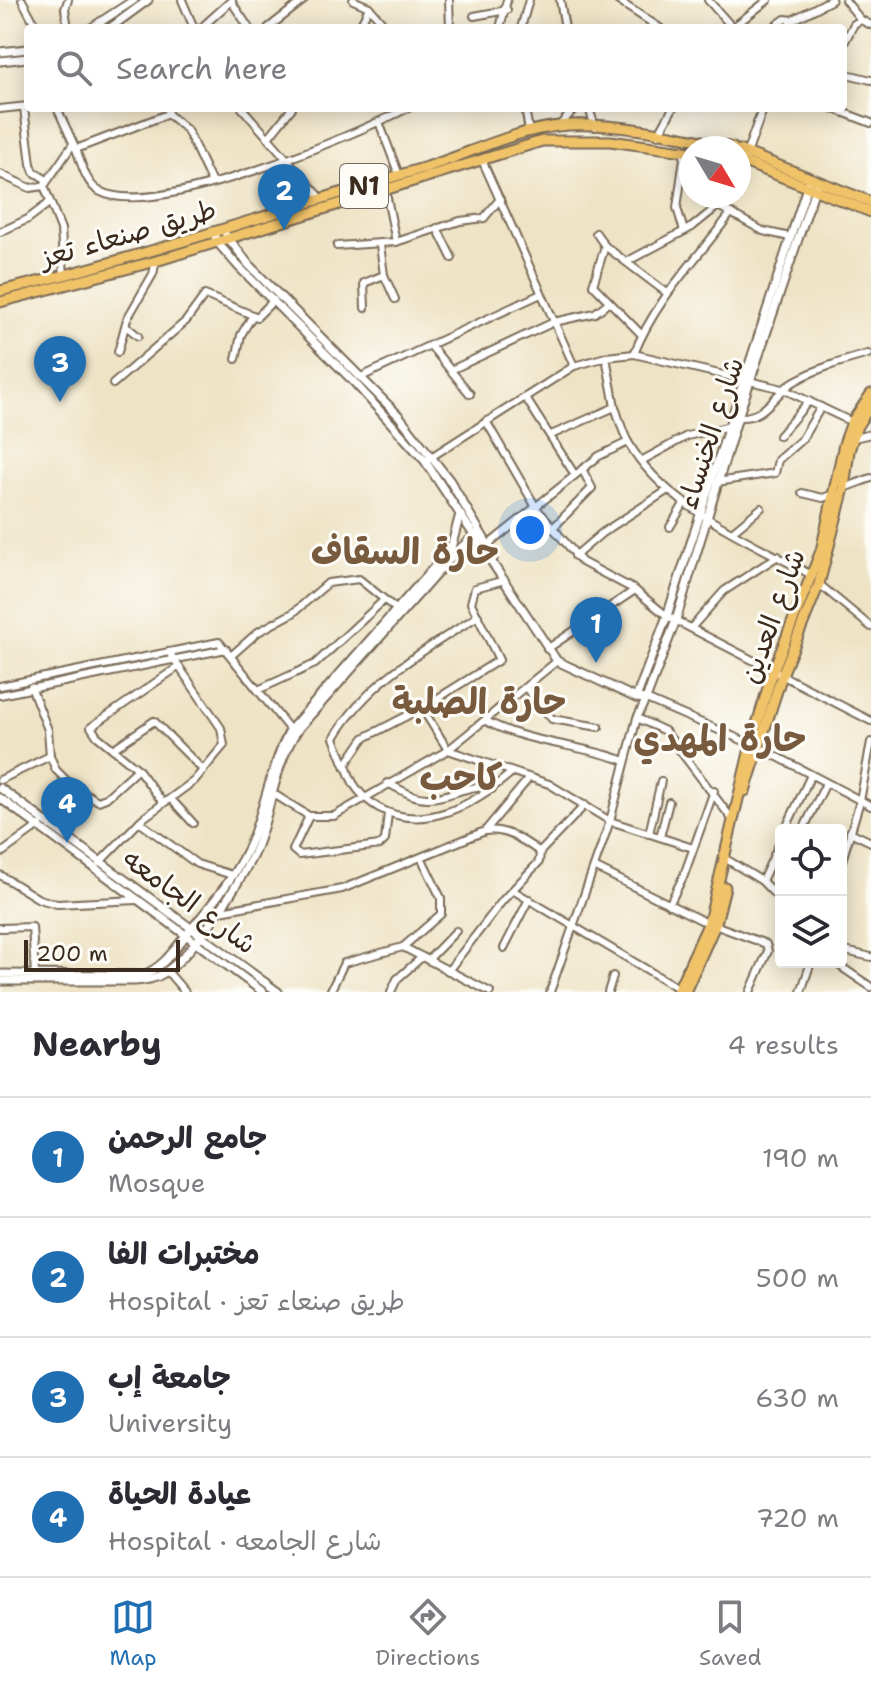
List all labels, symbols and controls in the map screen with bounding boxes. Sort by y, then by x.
search box [24,24,847,112]
icon: search [52,46,96,90]
text: Search here [116,48,287,89]
north arrow [679,136,751,208]
pin: 2 [258,164,310,230]
road number: N1 [340,164,388,208]
street label: طريق صنعاء تعز [33,190,221,277]
pin: 3 [34,336,86,402]
street label: شارع الخنساء [668,352,753,514]
your location [510,510,550,550]
district label: حارة السقاف [311,527,499,576]
street label: شارع العدين [730,543,815,689]
pin: 1 [570,597,622,663]
district label: حارة الصلبة [392,677,566,726]
district label: حارة المهدي [634,714,806,765]
district label: كاحب [420,753,502,802]
pin: 4 [41,777,93,843]
map controls [775,824,847,968]
button: locate [775,824,847,896]
street label: شارع الجامعه [115,839,265,963]
button: layers [775,896,847,968]
scale bar [24,936,180,972]
text: 200 m [36,939,108,968]
text: Nearby [32,1021,162,1067]
text: 4 results [727,1027,839,1062]
text: جامع الرحمن [108,1117,267,1158]
text: 1 [52,1140,64,1175]
text: 190 m [762,1140,839,1175]
text: Mosque [108,1165,205,1200]
text: مختبرات الفا [108,1233,260,1274]
text: 2 [49,1260,67,1295]
text: 500 m [756,1260,839,1295]
text: Hospital · طريق صنعاء تعز [108,1283,405,1318]
text: جامعة إب [108,1357,231,1398]
text: 3 [49,1380,67,1415]
text: 630 m [755,1380,839,1415]
text: University [108,1405,232,1440]
text: عيادة الحياة [108,1473,251,1514]
text: 4 [49,1500,67,1535]
text: 720 m [756,1500,839,1535]
text: Hospital · شارع الجامعه [108,1523,382,1558]
tab: Map [109,1595,157,1672]
tab: Directions [375,1595,480,1672]
tab: Saved [699,1595,762,1672]

